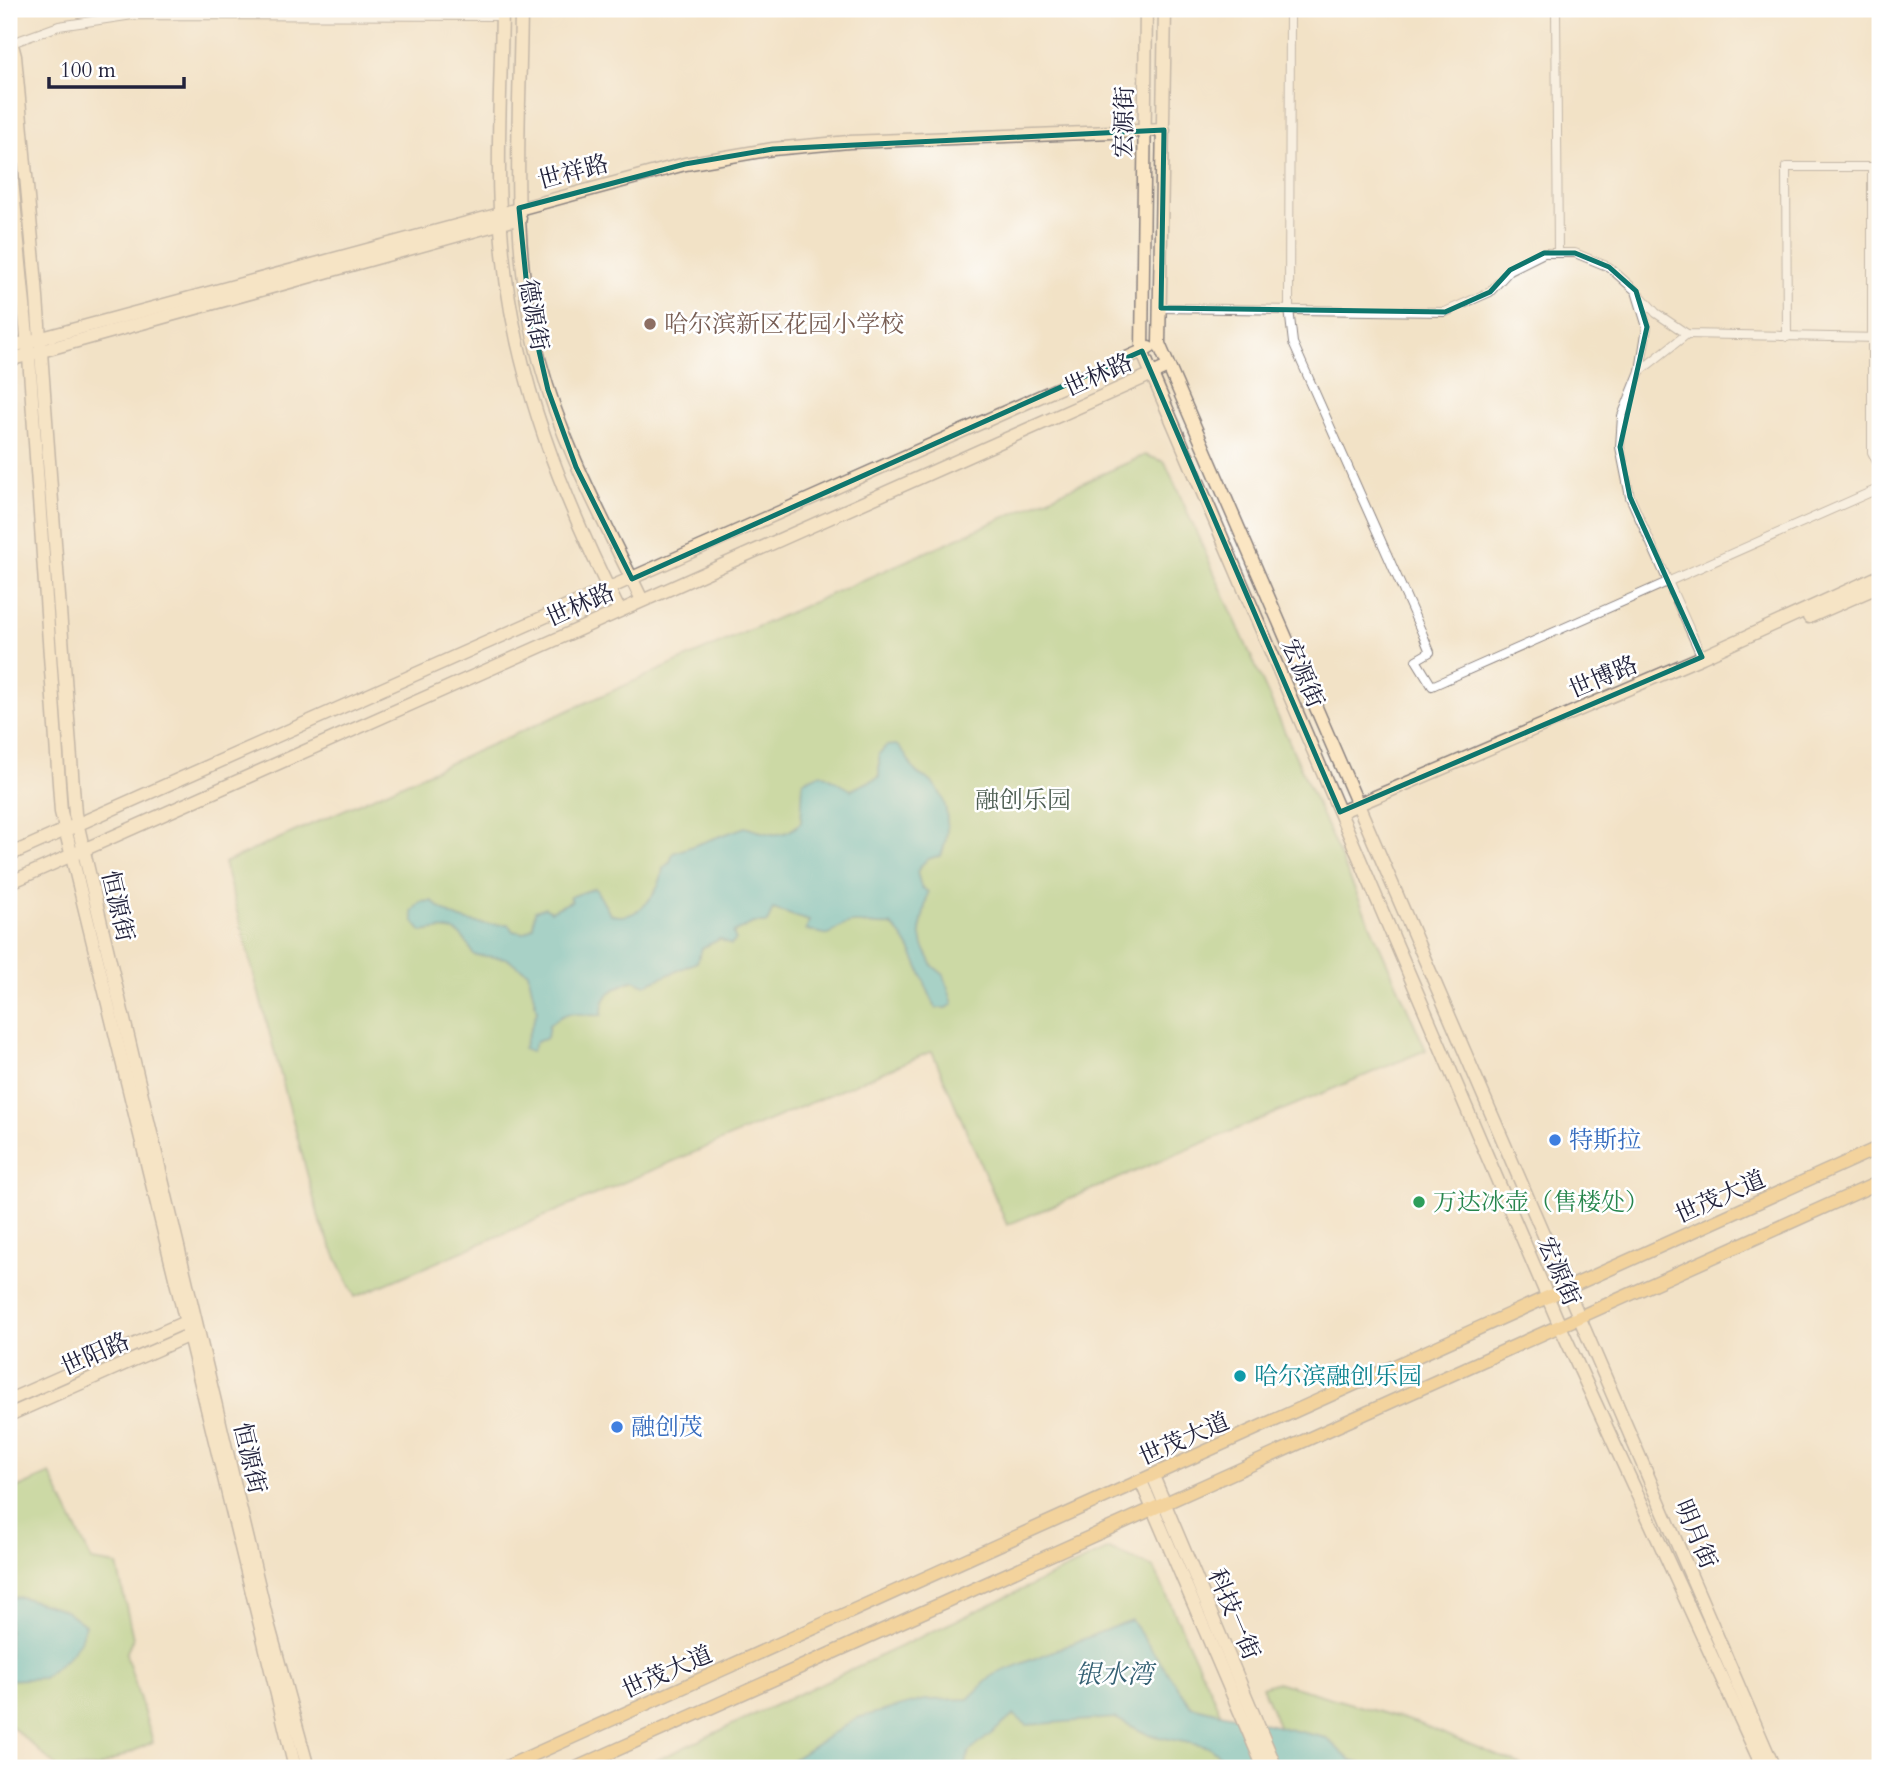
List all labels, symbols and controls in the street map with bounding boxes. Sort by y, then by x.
scale bar [49,46,184,90]
text: 100 m [60,56,116,85]
street label: 宏源街 [1107,86,1142,158]
street label: 世祥路 [534,147,612,198]
street label: 德源街 [511,277,556,353]
place label: 哈尔滨新区花园小学校 [664,308,904,341]
marker: 哈尔滨新区花园小学校 [642,316,658,332]
street label: 世林路 [1059,346,1138,405]
street label: 世林路 [541,576,620,635]
street label: 宏源街 [1273,634,1332,713]
street label: 世博路 [1564,648,1643,707]
park label: 融创乐园 [975,784,1071,817]
street label: 恒源街 [93,867,142,945]
place label: 特斯拉 [1569,1124,1641,1157]
marker: 特斯拉 [1547,1132,1563,1148]
street label: 世茂大道 [1670,1163,1771,1232]
place label: 万达冰壶（售楼处） [1433,1186,1649,1219]
marker: 万达冰壶（售楼处） [1411,1194,1427,1210]
street label: 宏源街 [1529,1232,1588,1311]
street label: 世阳路 [56,1325,135,1384]
place label: 哈尔滨融创乐园 [1254,1360,1422,1393]
marker: 哈尔滨融创乐园 [1232,1368,1248,1384]
street label: 世茂大道 [1134,1405,1235,1474]
place label: 融创茂 [631,1411,703,1444]
street label: 恒源街 [225,1419,274,1497]
marker: 融创茂 [609,1419,625,1435]
street label: 明月街 [1666,1495,1725,1574]
street label: 科技一街 [1200,1564,1267,1665]
street label: 世茂大道 [617,1638,718,1707]
water label: 银水湾 [1075,1657,1157,1692]

